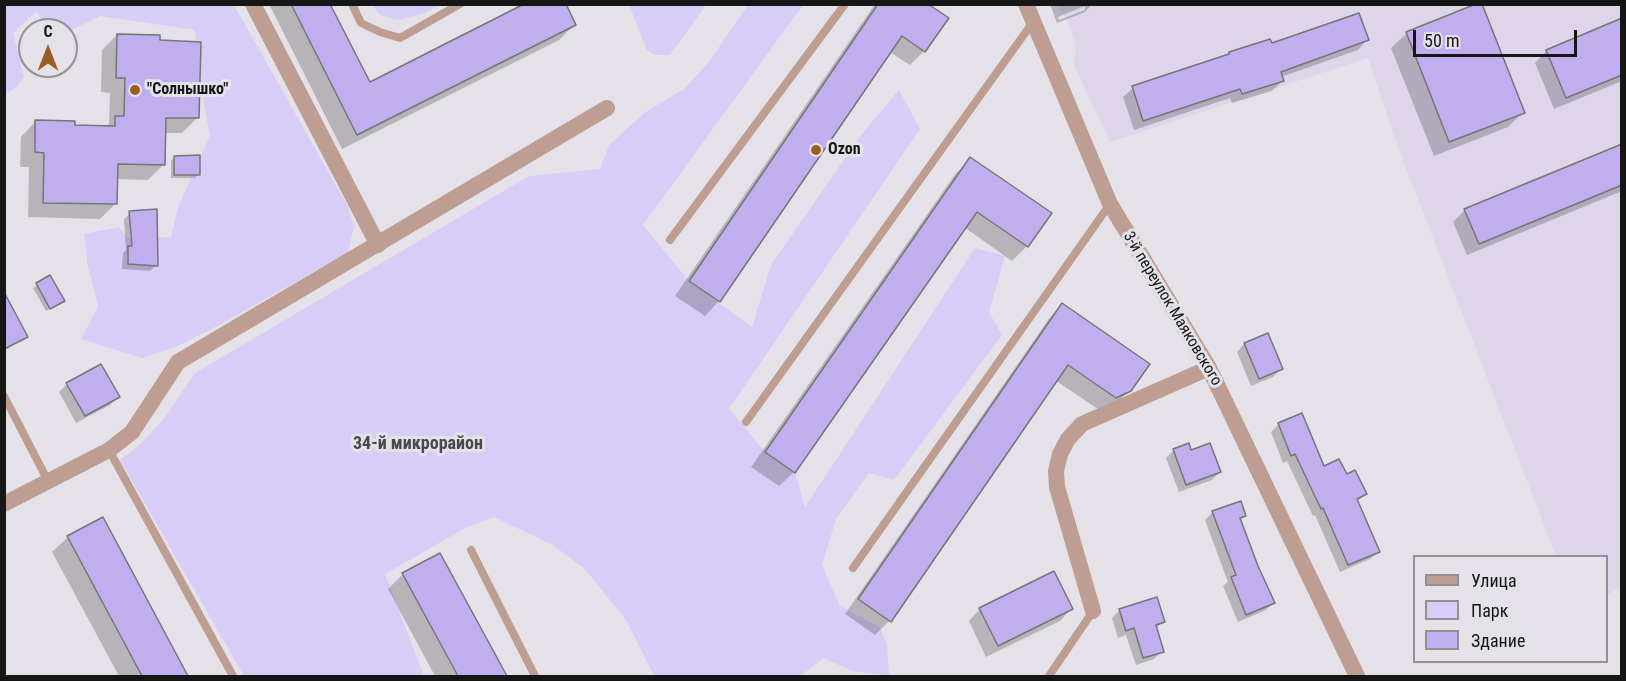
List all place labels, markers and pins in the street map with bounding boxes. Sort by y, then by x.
place label: "Солнышко" [147,80,228,100]
marker: "Солнышко" [128,83,142,97]
place label: Ozon [828,140,861,160]
marker: Ozon [809,143,823,157]

